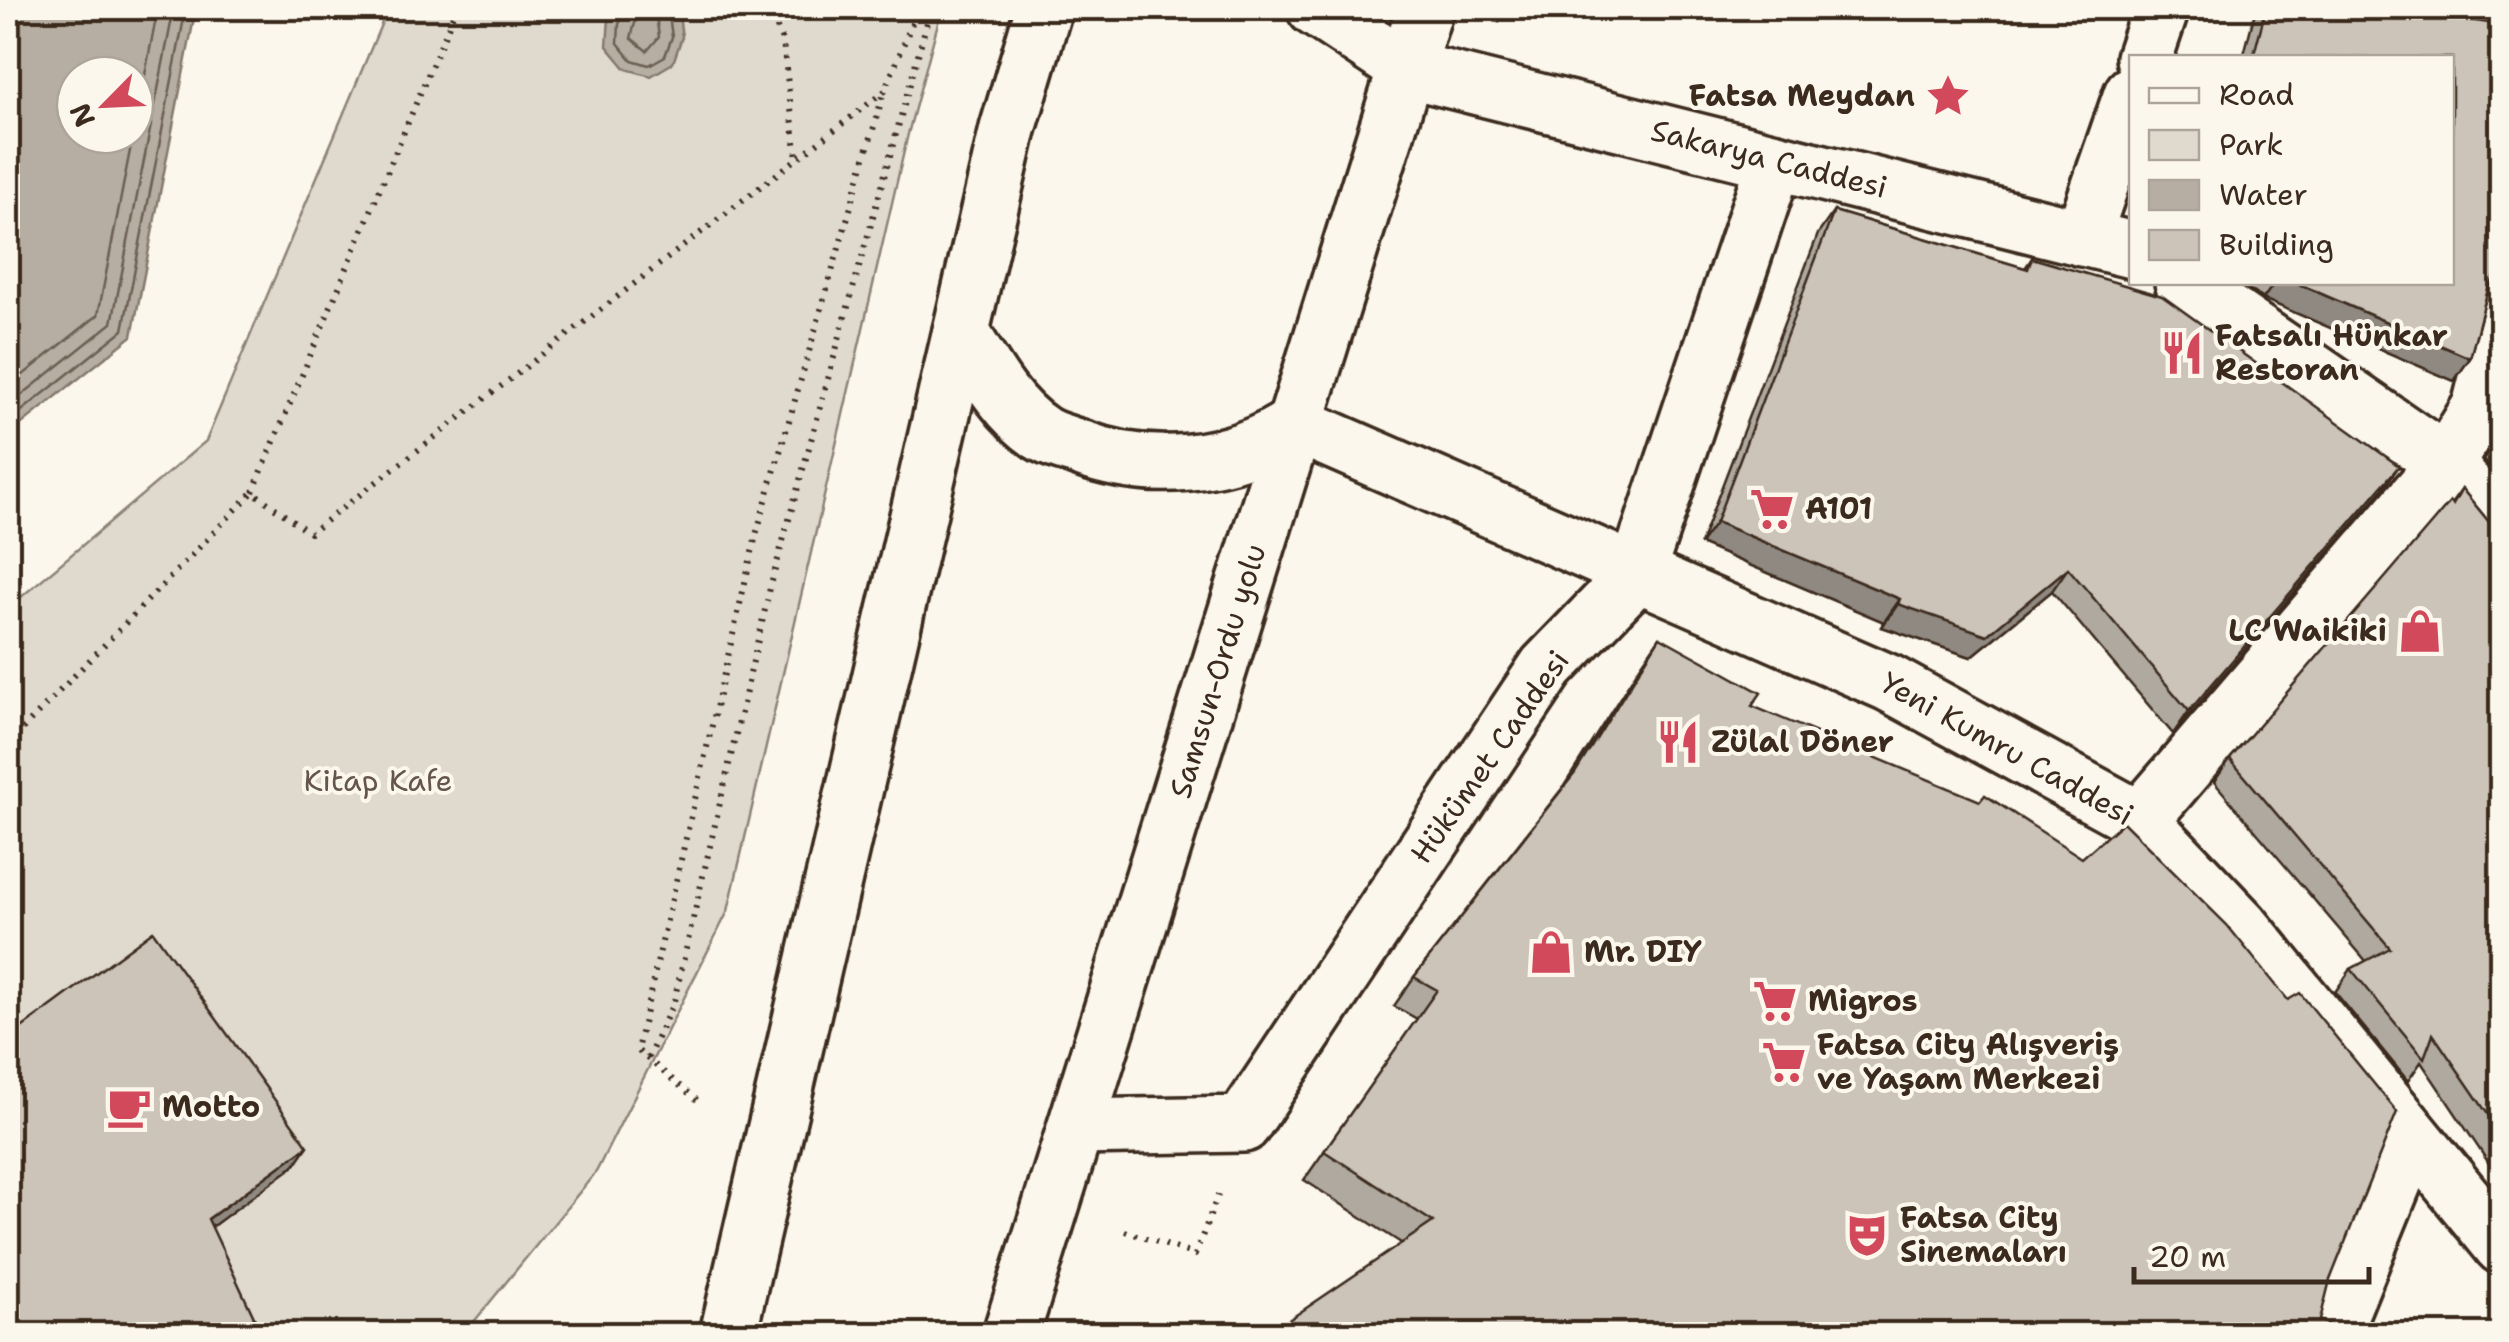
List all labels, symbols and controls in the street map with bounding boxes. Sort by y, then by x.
north arrow [55,55,155,155]
legend [2129,55,2454,285]
place icon: Fatsa Meydan [1924,72,1972,120]
text: Road [2219,74,2294,115]
place label: Fatsa Meydan [1689,75,1915,116]
text: N [60,97,104,133]
street label: Sakarya Caddesi [1647,109,1891,208]
text: Park [2219,124,2283,165]
text: Water [2219,174,2308,215]
text: Building [2219,224,2334,265]
place label: Fatsalı Hünkar Restoran [2215,315,2448,390]
restaurant icon: Fatsalı Hünkar Restoran [2158,329,2206,377]
supermarket icon: A101 [1748,485,1796,533]
place label: A101 [1805,488,1873,529]
street label: Samsun-Ordu yolu [1159,539,1276,803]
shop icon: LC Waikiki [2396,607,2444,655]
place label: LC Waikiki [2228,610,2387,651]
street label: Hükümet Caddesi [1401,642,1579,872]
street label: Yeni Kumru Caddesi [1874,662,2141,835]
restaurant icon: Zülal Döner [1654,718,1702,766]
place label: Zülal Döner [1711,721,1894,762]
park label: Kitap Kafe [303,760,453,801]
shop icon: Mr. DIY [1527,928,1575,976]
place label: Mr. DIY [1584,931,1702,972]
supermarket icon: Migros [1751,977,1799,1025]
place label: Migros [1808,980,1918,1021]
place label: Fatsa City Alışveriş ve Yaşam Merkezi [1817,1024,2119,1099]
supermarket icon: Fatsa City Alışveriş ve Yaşam Merkezi [1760,1038,1808,1086]
cafe icon: Motto [105,1083,153,1131]
place label: Motto [162,1086,260,1127]
place label: Fatsa City Sinemaları [1900,1197,2067,1272]
theatre icon: Fatsa City Sinemaları [1843,1211,1891,1259]
scale bar [2134,1222,2369,1284]
text: 20 m [2149,1236,2226,1277]

